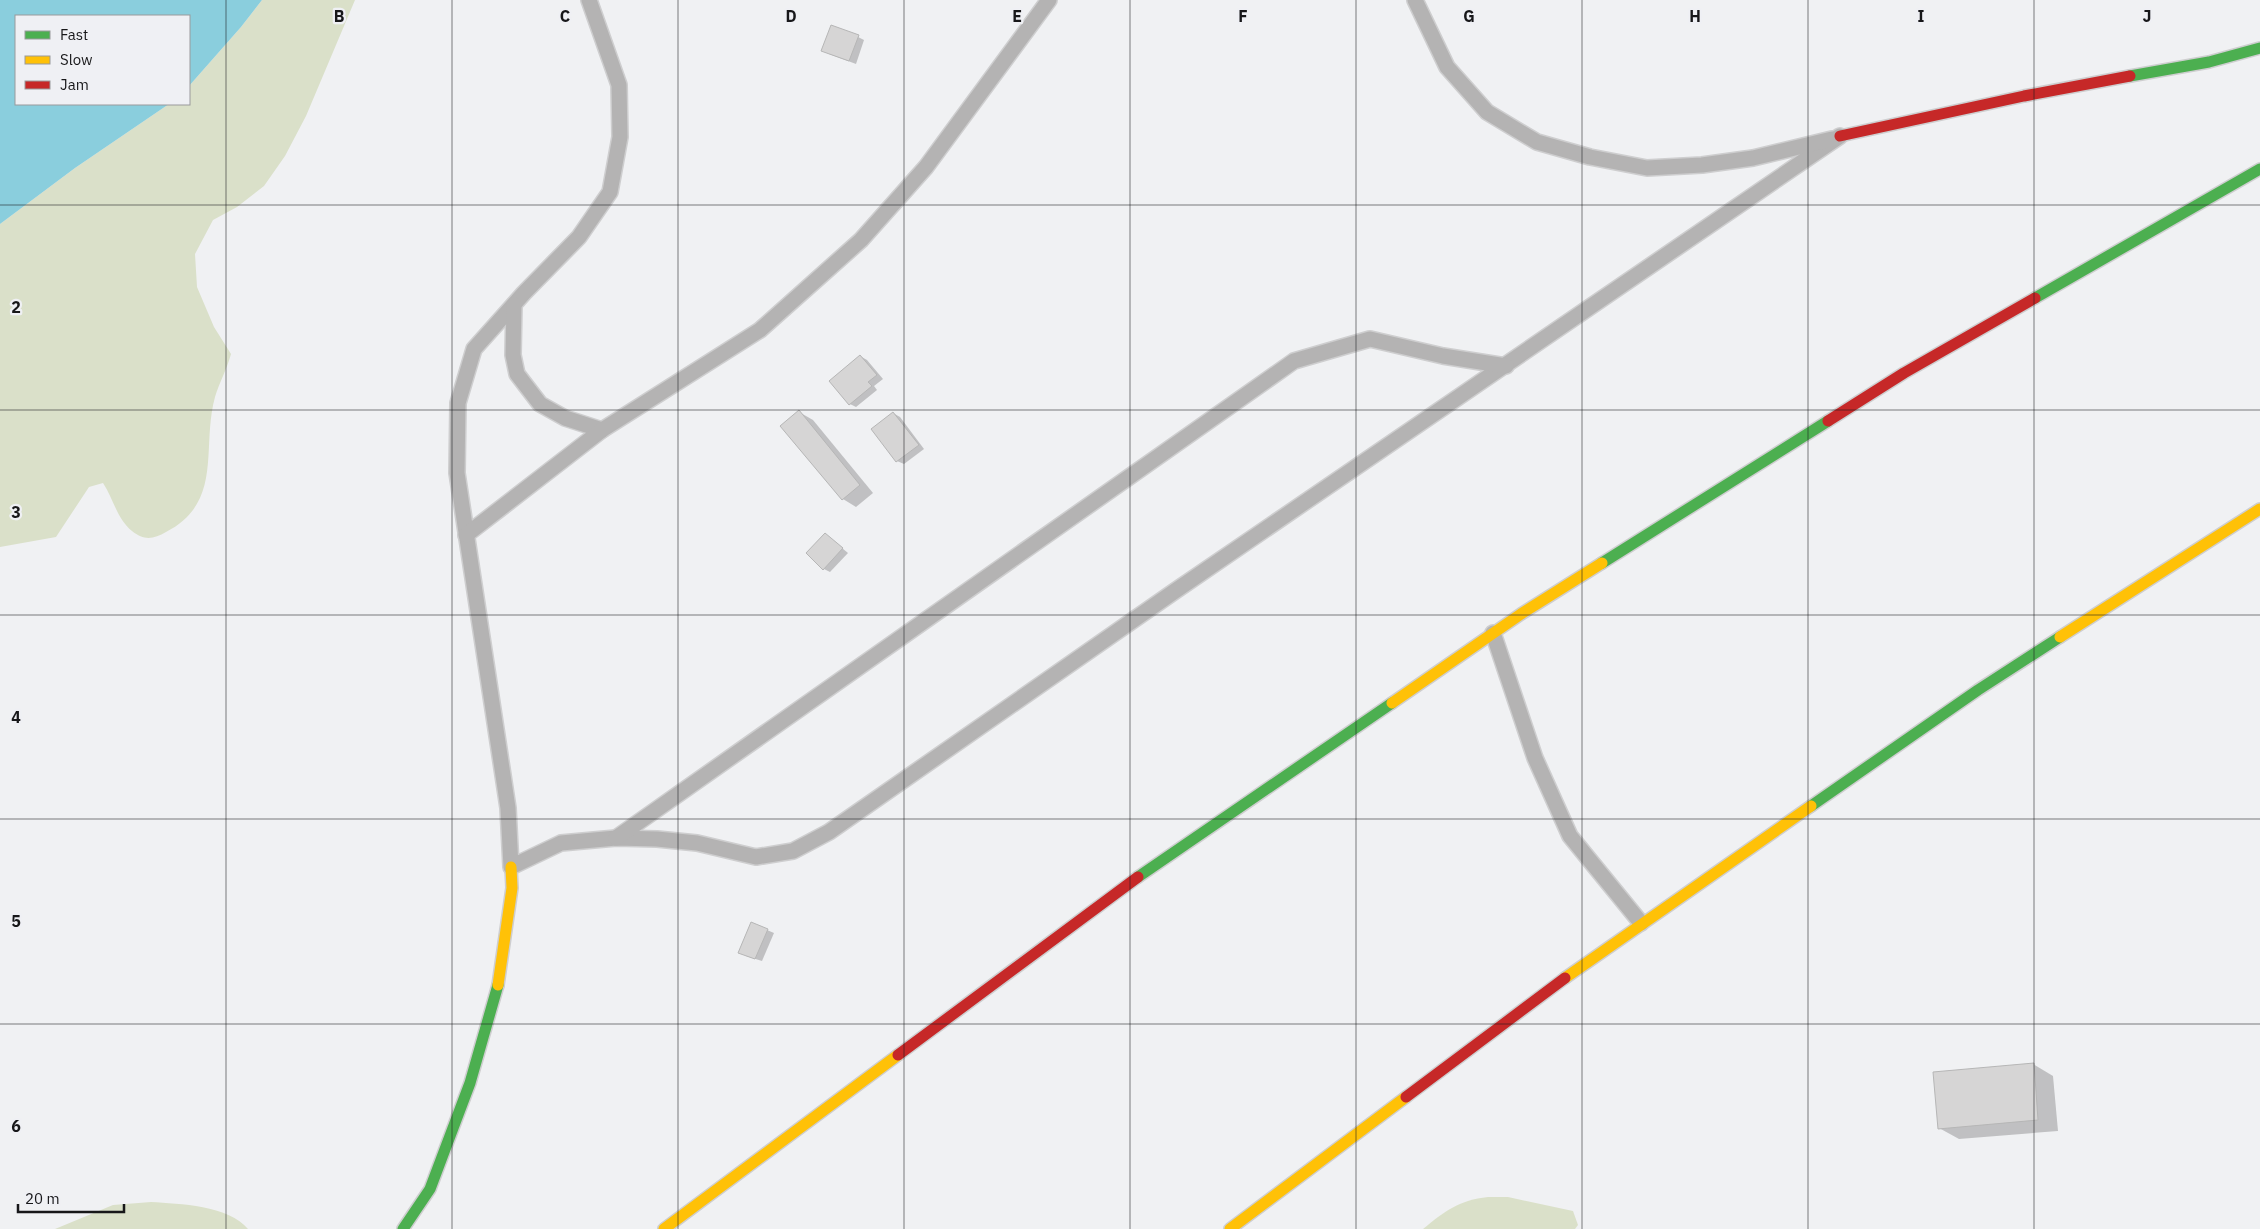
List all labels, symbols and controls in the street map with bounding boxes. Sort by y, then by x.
text: B [334,6,345,26]
text: C [560,6,570,26]
text: D [785,6,797,26]
text: E [1012,6,1022,26]
text: F [1238,6,1248,26]
text: G [1463,6,1475,26]
text: H [1689,6,1701,26]
text: I [1918,6,1925,26]
text: J [2143,6,2151,26]
legend [15,15,190,105]
text: Fast [60,25,88,44]
text: Slow [60,50,93,69]
text: Jam [60,75,89,94]
text: 2 [11,297,21,317]
text: 3 [11,502,21,522]
text: 4 [11,707,21,727]
text: 5 [11,911,21,931]
text: 6 [11,1116,21,1136]
scale bar [18,1182,124,1214]
text: 20 m [25,1189,60,1208]

